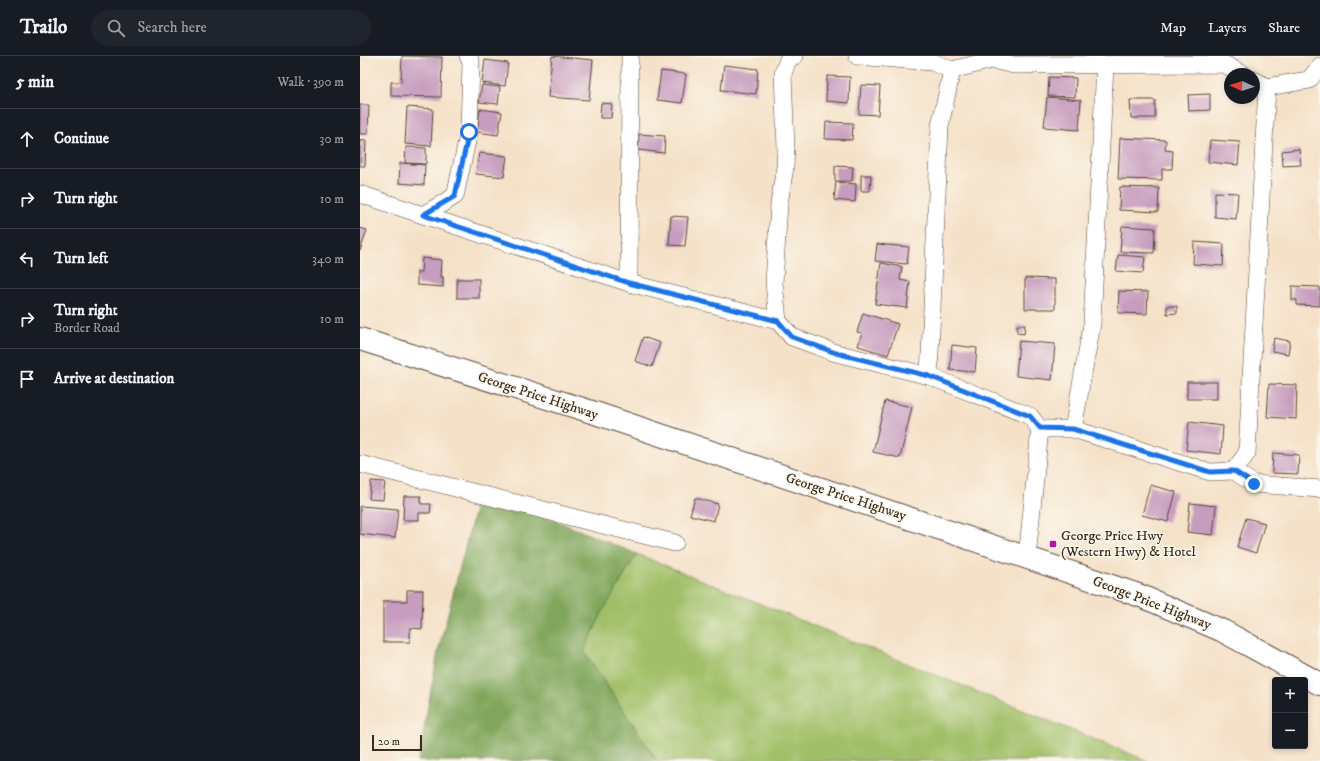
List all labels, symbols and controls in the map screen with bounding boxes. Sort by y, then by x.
search box [91,10,371,46]
text: Trailo [20,16,67,39]
icon: search [105,17,127,39]
text: Search here [137,18,207,37]
text: Map [1160,19,1186,37]
text: Layers [1208,19,1246,37]
text: Share [1268,19,1300,37]
north arrow [1224,68,1260,104]
text: 5 min [16,71,54,93]
text: Walk · 390 m [277,74,344,90]
route start [460,123,478,141]
icon: ahead [16,128,38,150]
text: Continue [54,129,109,148]
text: 30 m [320,131,344,147]
icon: right [16,188,38,210]
text: Turn right [54,189,117,208]
text: 10 m [320,191,344,207]
icon: left [16,248,38,270]
text: Turn left [54,249,108,268]
text: 340 m [312,251,344,267]
text: Turn right [54,301,117,320]
icon: right [16,308,38,330]
text: 10 m [320,311,344,327]
text: Border Road [54,320,120,336]
icon: arrive [16,368,38,390]
street label: George Price Highway [475,368,601,424]
text: Arrive at destination [54,369,174,388]
street label: George Price Highway [783,469,909,525]
route end [1245,475,1263,493]
place label: George Price Hwy (Western Hwy) & Hotel [1061,527,1197,561]
marker: George Price Hwy (Western Hwy) & Hotel [1048,539,1058,549]
street label: George Price Highway [1090,572,1214,634]
map controls [1272,677,1308,749]
button: + [1272,677,1308,713]
button: − [1272,713,1308,749]
scale bar [372,733,422,752]
text: 20 m [378,735,400,749]

